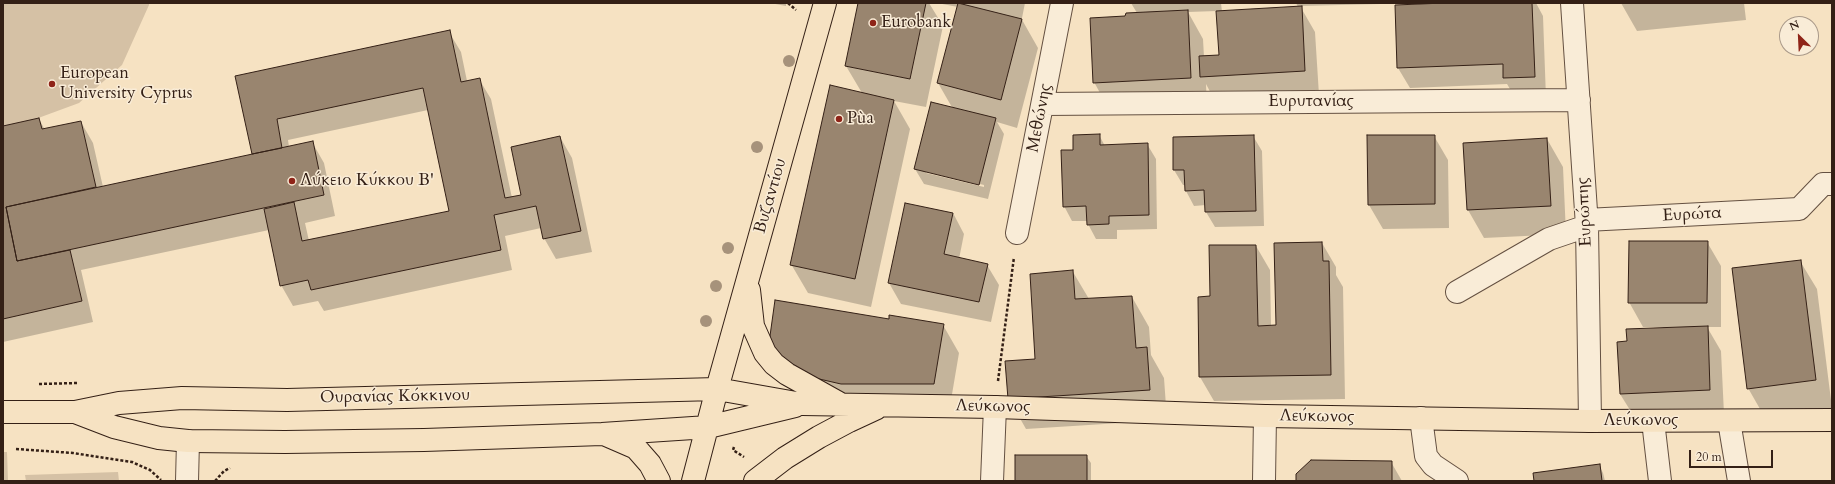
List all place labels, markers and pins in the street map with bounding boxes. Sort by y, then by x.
place label: Eurobank [881,13,951,33]
marker: Eurobank [868,18,878,28]
place label: European University Cyprus [60,64,192,104]
marker: European University Cyprus [47,79,57,89]
place label: Pùa [847,109,874,129]
marker: Pùa [834,114,844,124]
place label: Λύκειο Κύκκου Β' [300,171,434,191]
marker: Λύκειο Κύκκου Β' [287,176,297,186]

